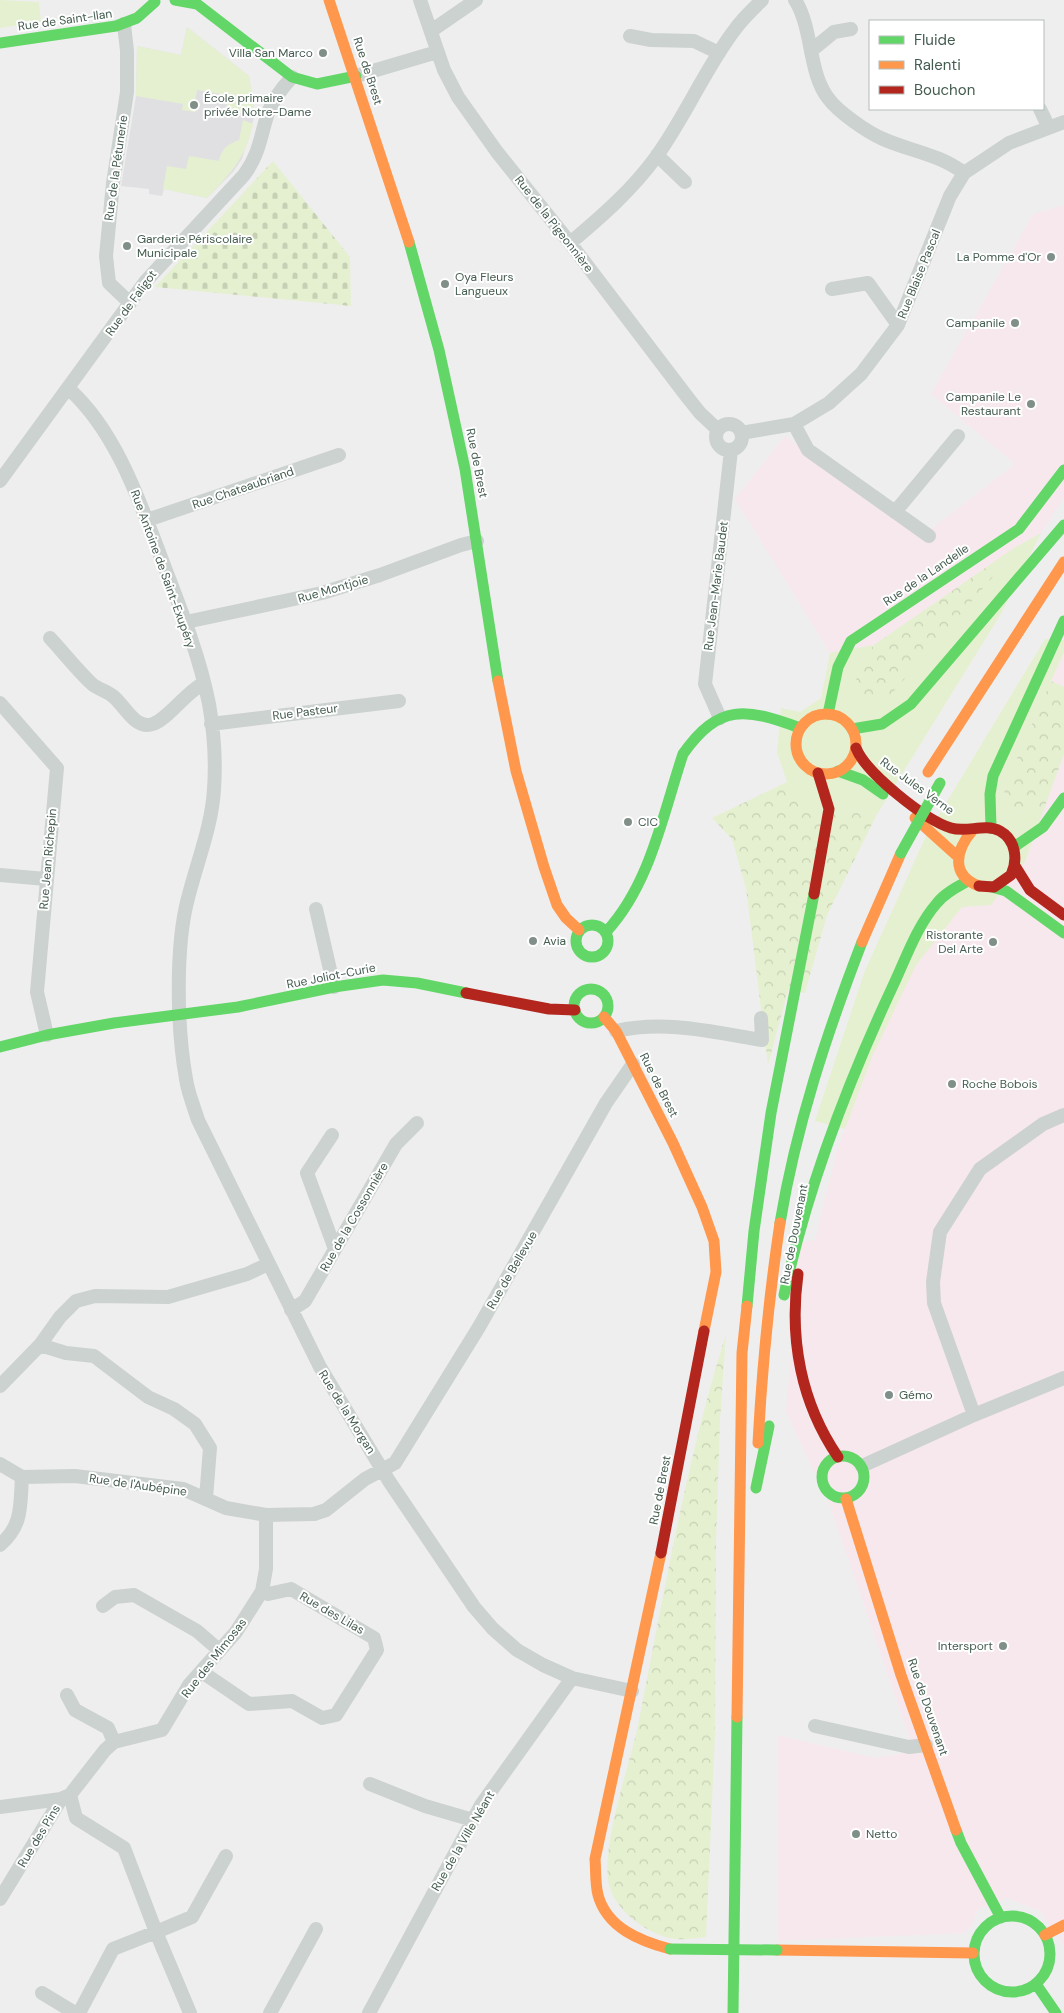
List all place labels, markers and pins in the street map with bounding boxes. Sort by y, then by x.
place label: Villa San Marco [229,45,313,61]
marker: Villa San Marco [317,47,329,59]
place label: École primaire privée Notre-Dame [204,90,312,120]
marker: École primaire privée Notre-Dame [188,99,200,111]
place label: Garderie Périscolaire Municipale [137,231,253,261]
marker: Garderie Périscolaire Municipale [121,240,133,252]
place label: La Pomme d'Or [957,249,1042,265]
marker: La Pomme d'Or [1045,251,1057,263]
place label: Oya Fleurs Langueux [455,269,514,299]
marker: Oya Fleurs Langueux [439,278,451,290]
place label: Campanile [946,315,1005,331]
marker: Campanile [1009,317,1021,329]
place label: Campanile Le Restaurant [946,389,1021,419]
marker: Campanile Le Restaurant [1025,398,1037,410]
place label: CIC [638,814,658,830]
marker: CIC [622,816,634,828]
place label: Ristorante Del Arte [926,927,983,957]
place label: Avia [543,933,566,949]
marker: Avia [527,935,539,947]
marker: Ristorante Del Arte [987,936,999,948]
place label: Roche Bobois [962,1076,1038,1092]
marker: Roche Bobois [946,1078,958,1090]
place label: Gémo [899,1387,933,1403]
marker: Gémo [883,1389,895,1401]
place label: Intersport [938,1638,993,1654]
marker: Intersport [997,1640,1009,1652]
place label: Netto [866,1826,897,1842]
marker: Netto [850,1828,862,1840]

